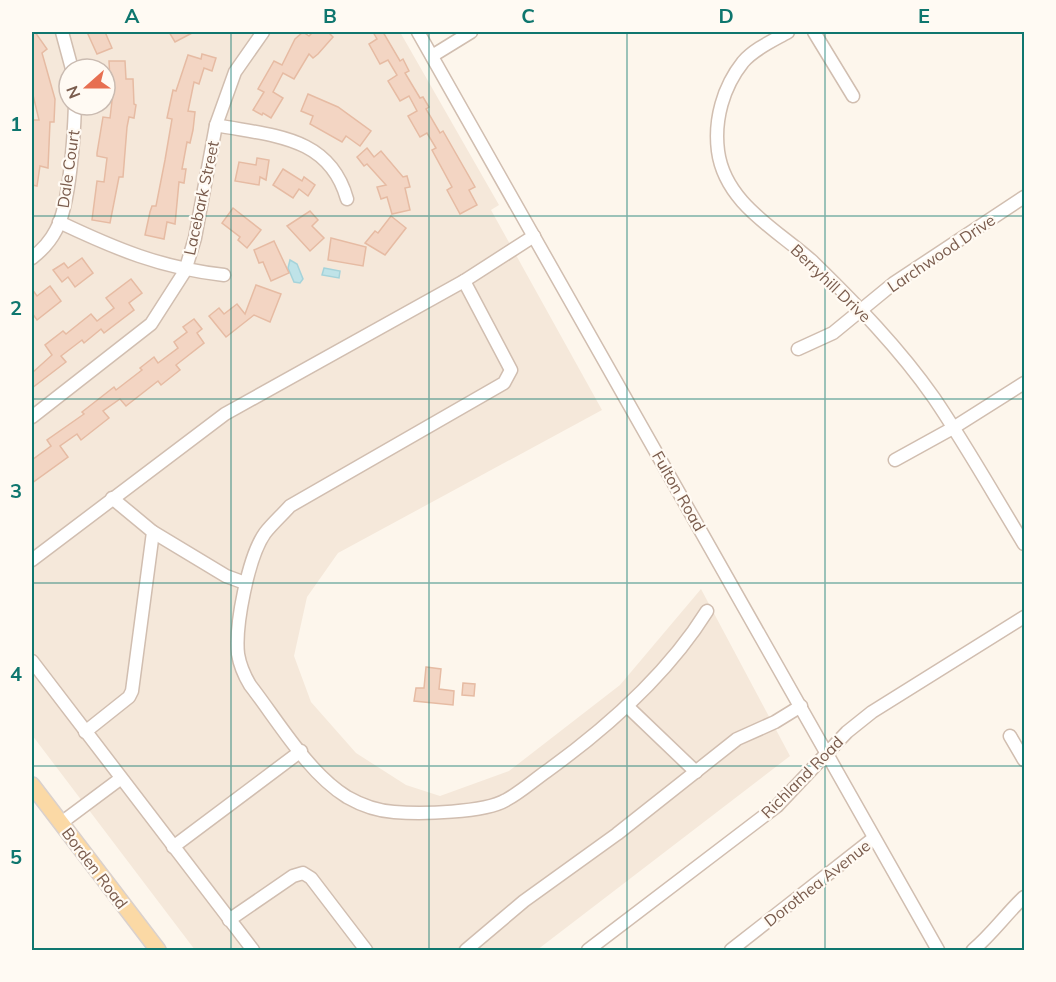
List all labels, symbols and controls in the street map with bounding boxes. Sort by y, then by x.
text: A [125,3,140,28]
text: B [323,3,337,28]
text: C [521,3,535,28]
text: D [718,3,734,28]
text: E [918,3,930,28]
north arrow [57,57,117,117]
text: N [61,83,84,102]
text: 1 [10,111,22,136]
street label: Dale Court [53,128,83,209]
street label: Lacebark Street [179,139,223,257]
street label: Larchwood Drive [883,210,999,296]
street label: Berryhill Drive [787,240,875,326]
text: 2 [10,295,22,320]
street label: Fulton Road [648,447,710,535]
text: 3 [10,478,22,503]
text: 4 [10,661,22,686]
street label: Richland Road [757,732,847,822]
street label: Borden Road [58,823,132,913]
street label: Dorothea Avenue [760,835,874,931]
text: 5 [10,844,22,869]

